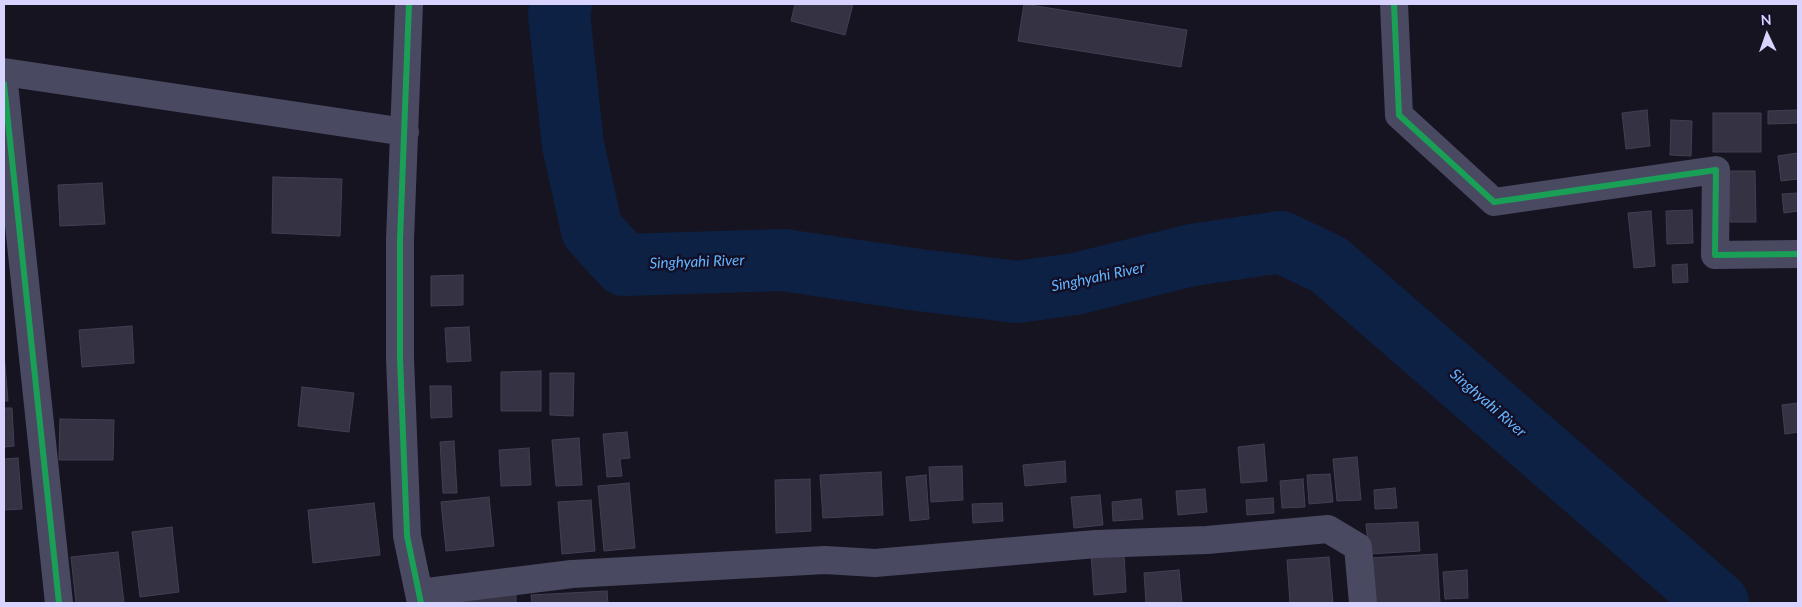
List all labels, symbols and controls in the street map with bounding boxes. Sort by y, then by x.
north arrow [1742,10,1792,60]
text: N [1760,11,1772,28]
water label: Singhyahi River [649,251,745,273]
water label: Singhyahi River [1050,258,1146,296]
water label: Singhyahi River [1446,365,1530,441]

